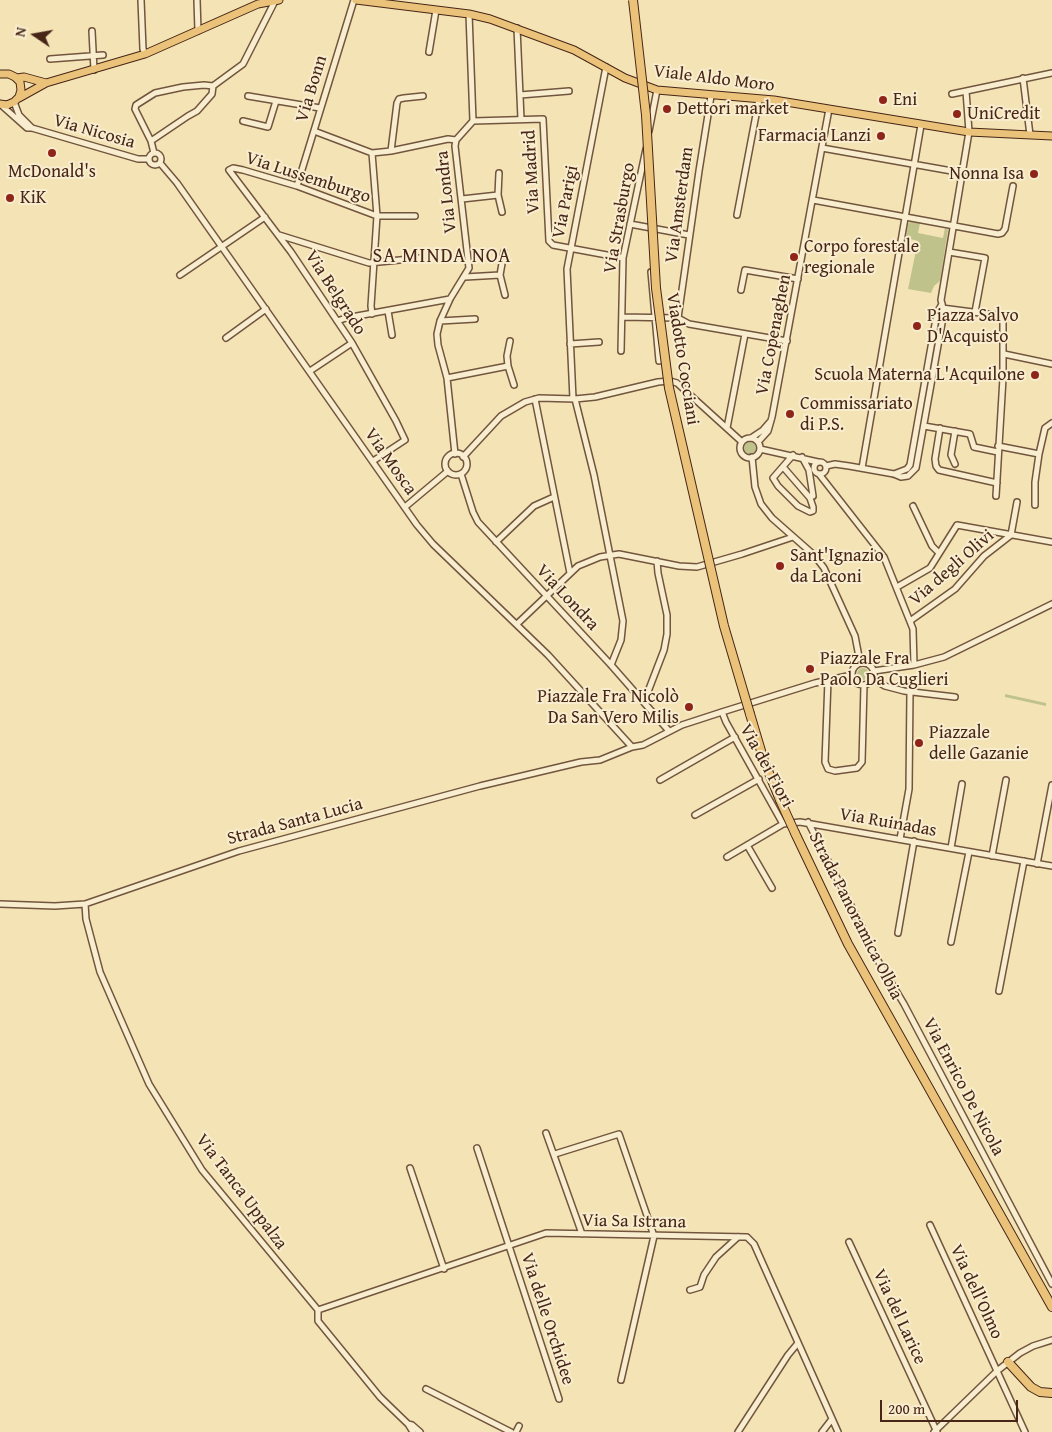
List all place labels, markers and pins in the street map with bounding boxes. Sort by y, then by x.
place label: Eni [893,89,917,111]
marker: Eni [877,94,889,106]
place label: Dettori market [677,98,789,120]
marker: Dettori market [661,103,673,115]
place label: UniCredit [967,103,1040,125]
marker: UniCredit [951,108,963,120]
place label: Farmacia Lanzi [758,125,871,147]
marker: Farmacia Lanzi [875,130,887,142]
marker: McDonald's [46,147,58,159]
place label: McDonald's [8,161,96,183]
place label: Nonna Isa [949,163,1024,185]
marker: Nonna Isa [1028,168,1040,180]
place label: KiK [20,187,46,209]
marker: KiK [4,192,16,204]
place label: Corpo forestale regionale [804,236,919,278]
marker: Corpo forestale regionale [788,251,800,263]
place label: Piazza Salvo D'Acquisto [927,305,1019,348]
marker: Piazza Salvo D'Acquisto [911,320,923,332]
place label: Scuola Materna L'Acquilone [814,364,1025,386]
marker: Scuola Materna L'Acquilone [1029,369,1041,381]
place label: Commissariato di P.S. [800,393,913,436]
marker: Commissariato di P.S. [784,408,796,420]
place label: Sant'Ignazio da Laconi [790,545,884,588]
marker: Sant'Ignazio da Laconi [774,560,786,572]
place label: Piazzale Fra Paolo Da Cuglieri [820,648,948,691]
marker: Piazzale Fra Paolo Da Cuglieri [804,663,816,675]
place label: Piazzale Fra Nicolò Da San Vero Milis [537,686,679,729]
marker: Piazzale Fra Nicolò Da San Vero Milis [683,701,695,713]
place label: Piazzale delle Gazanie [929,722,1029,764]
marker: Piazzale delle Gazanie [913,737,925,749]

